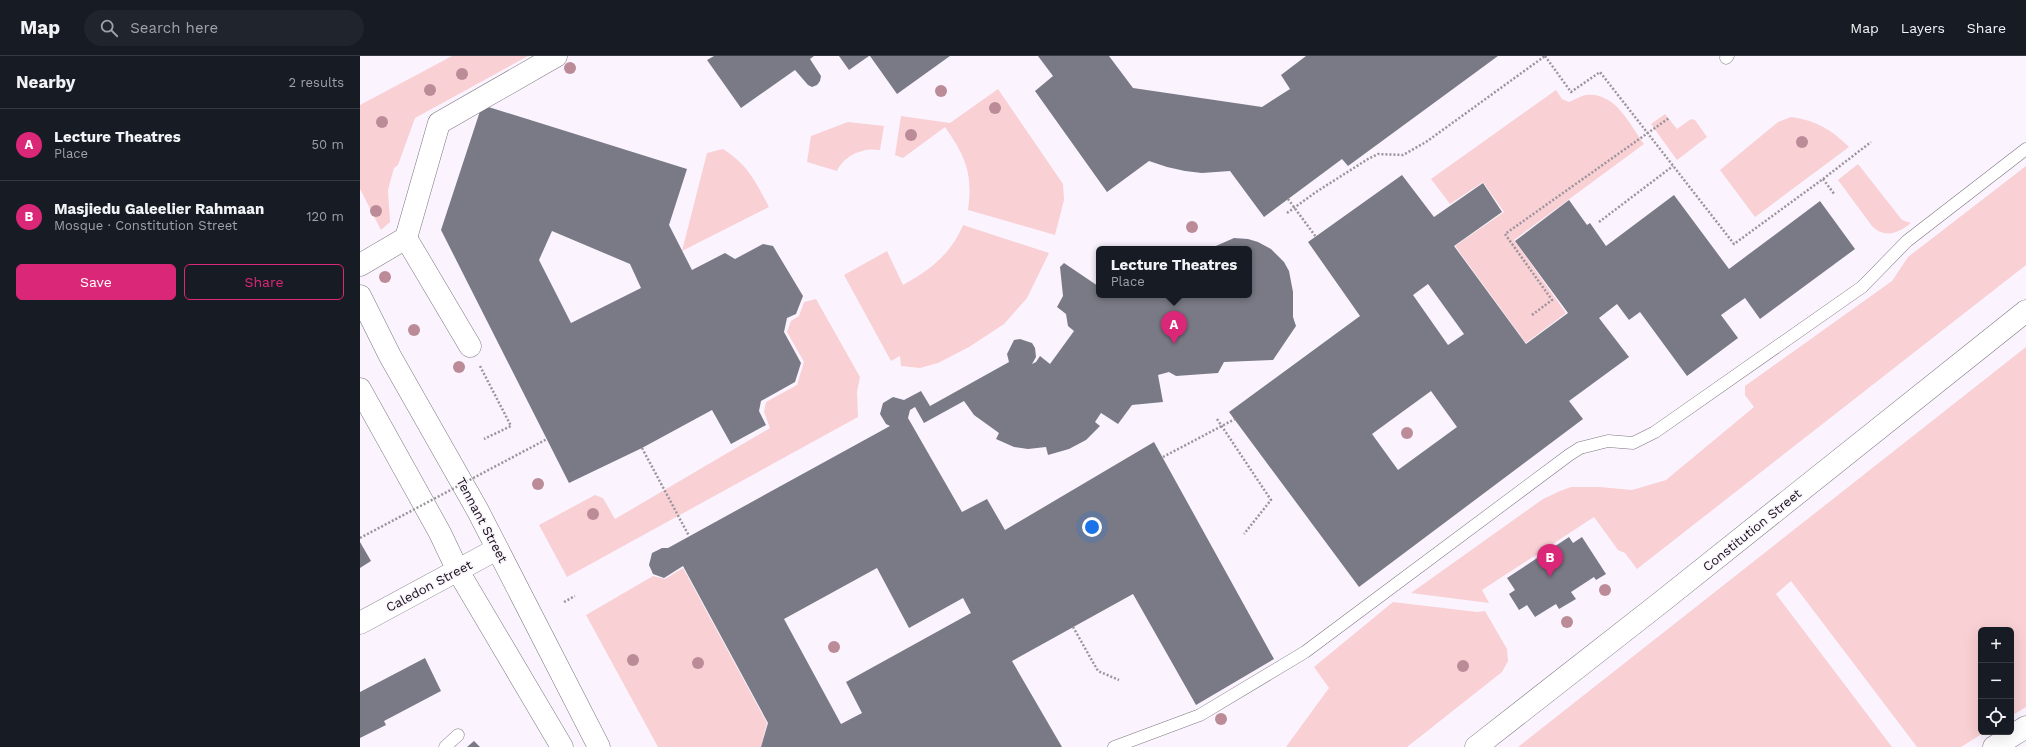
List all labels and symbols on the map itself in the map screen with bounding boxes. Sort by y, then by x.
pin: A [1161,311,1187,344]
street label: Tennant Street [453,475,511,566]
street label: Constitution Street [1700,485,1805,574]
your location [1082,517,1102,537]
pin: B [1537,544,1563,577]
street label: Caledon Street [383,557,475,615]

